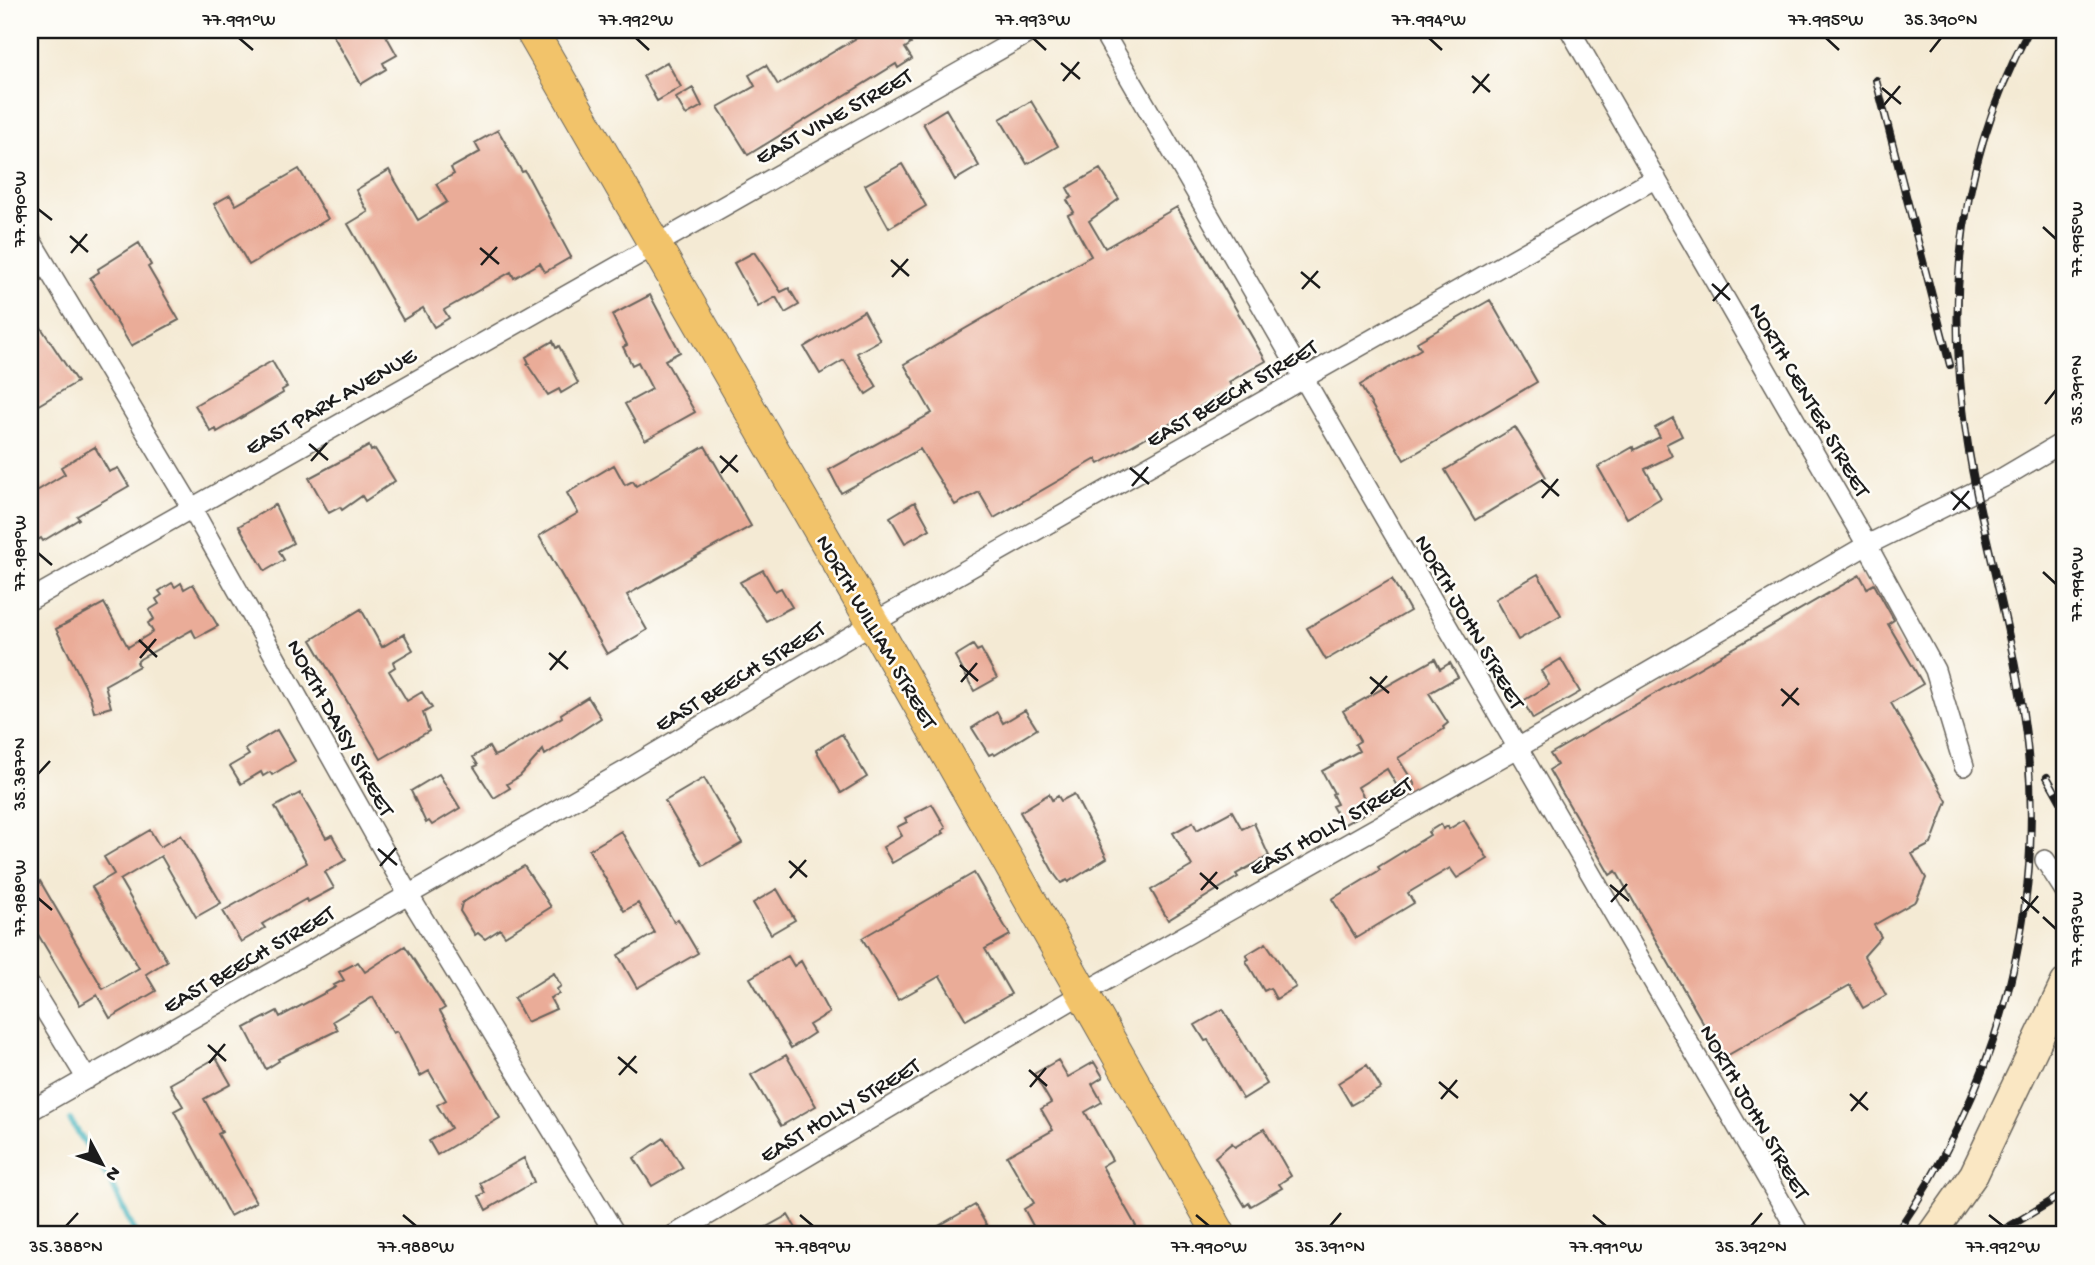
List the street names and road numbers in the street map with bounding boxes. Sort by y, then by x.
street label: EAST VINE STREET [752,63,919,172]
street label: NORTH CENTER STREET [1741,299,1875,504]
street label: EAST BEECH STREET [1142,334,1324,455]
street label: EAST PARK AVENUE [242,342,423,463]
street label: NORTH WILLIAM STREET [808,531,942,736]
street label: NORTH JOHN STREET [1407,531,1529,716]
street label: EAST BEECH STREET [651,616,832,739]
street label: NORTH DAISY STREET [279,635,399,823]
street label: EAST HOLLY STREET [1246,772,1419,884]
street label: EAST BEECH STREET [159,900,341,1021]
street label: NORTH JOHN STREET [1692,1021,1814,1206]
street label: EAST HOLLY STREET [756,1053,927,1170]

